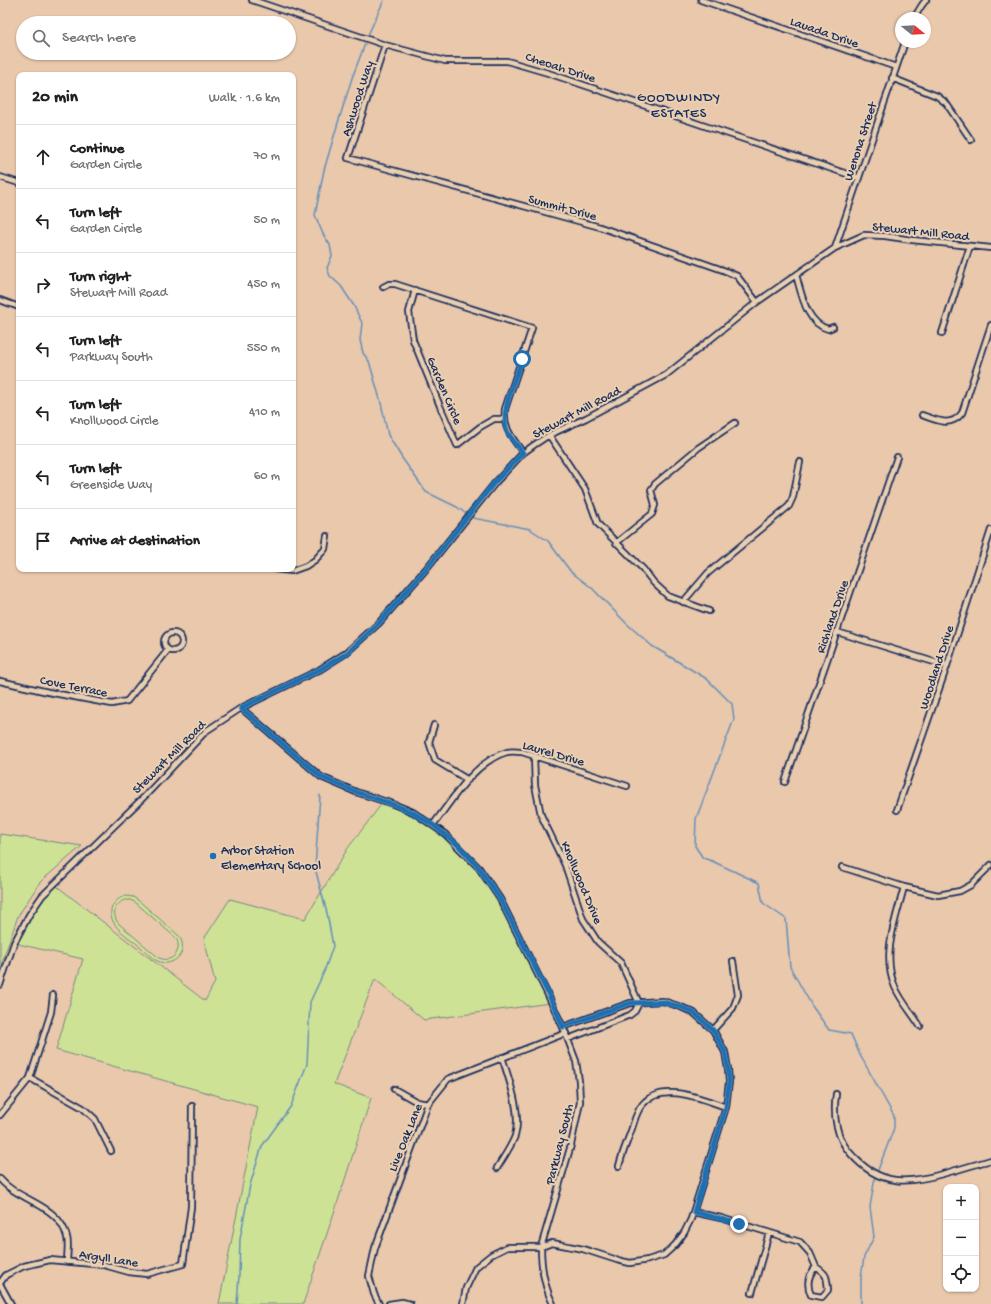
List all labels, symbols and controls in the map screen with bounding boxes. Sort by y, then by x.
north arrow [895,12,931,48]
street label: Lauada Drive [788,15,861,52]
search box [16,16,296,60]
icon: search [30,27,52,49]
text: Search here [62,29,136,47]
street label: Cheoah Drive [523,50,598,87]
street label: Ashwood Way [339,59,378,138]
text: 20 min [32,88,78,108]
district label: GOODWINDY ESTATES [637,90,721,123]
text: Walk · 1.6 km [209,91,280,106]
street label: Wenona Street [842,99,882,183]
text: Continue [70,140,124,158]
icon: ahead [32,146,54,168]
text: 70 m [254,149,280,164]
text: Garden Circle [70,158,142,173]
street label: Summit Drive [527,192,598,225]
text: Turn left [70,204,121,222]
icon: left [32,210,54,232]
text: 50 m [253,213,280,228]
street label: Stewart Mill Road [872,220,971,245]
text: Garden Circle [70,222,142,237]
text: Turn right [70,268,130,286]
icon: right [32,274,54,296]
text: 450 m [247,277,280,292]
text: Stewart Mill Road [70,286,167,301]
text: Turn left [70,332,121,350]
icon: left [32,338,54,360]
text: 550 m [247,341,280,356]
text: Parkway South [70,350,153,365]
route start [513,350,531,368]
street label: Garden Circle [423,355,465,427]
street label: Stewart Mill Road [531,383,625,443]
text: Turn left [70,396,121,414]
icon: left [32,402,54,424]
text: 410 m [249,405,280,420]
text: Knollwood Circle [70,414,159,429]
text: Turn left [70,460,121,478]
icon: left [32,466,54,488]
text: 60 m [254,469,280,484]
text: Greenside Way [70,478,152,493]
icon: arrive [32,530,54,552]
text: Arrive at destination [70,532,200,550]
street label: Richland Drive [814,578,853,655]
street label: Woodland Drive [917,624,958,712]
street label: Cove Terrace [38,674,109,701]
street label: Stewart Mill Road [130,717,210,797]
street label: Laurel Drive [521,738,586,770]
street label: Knollwood Drive [557,839,605,927]
place label: Arbor Station Elementary School [221,844,321,874]
marker: Arbor Station Elementary School [208,851,218,861]
street label: Live Oak Lane [386,1102,427,1174]
street label: Parkway South [543,1103,578,1188]
map controls [943,1184,979,1292]
button: + [943,1184,979,1220]
route end [730,1215,748,1233]
button: − [943,1220,979,1256]
street label: Argyll Lane [78,1247,140,1272]
button: locate [943,1256,979,1292]

